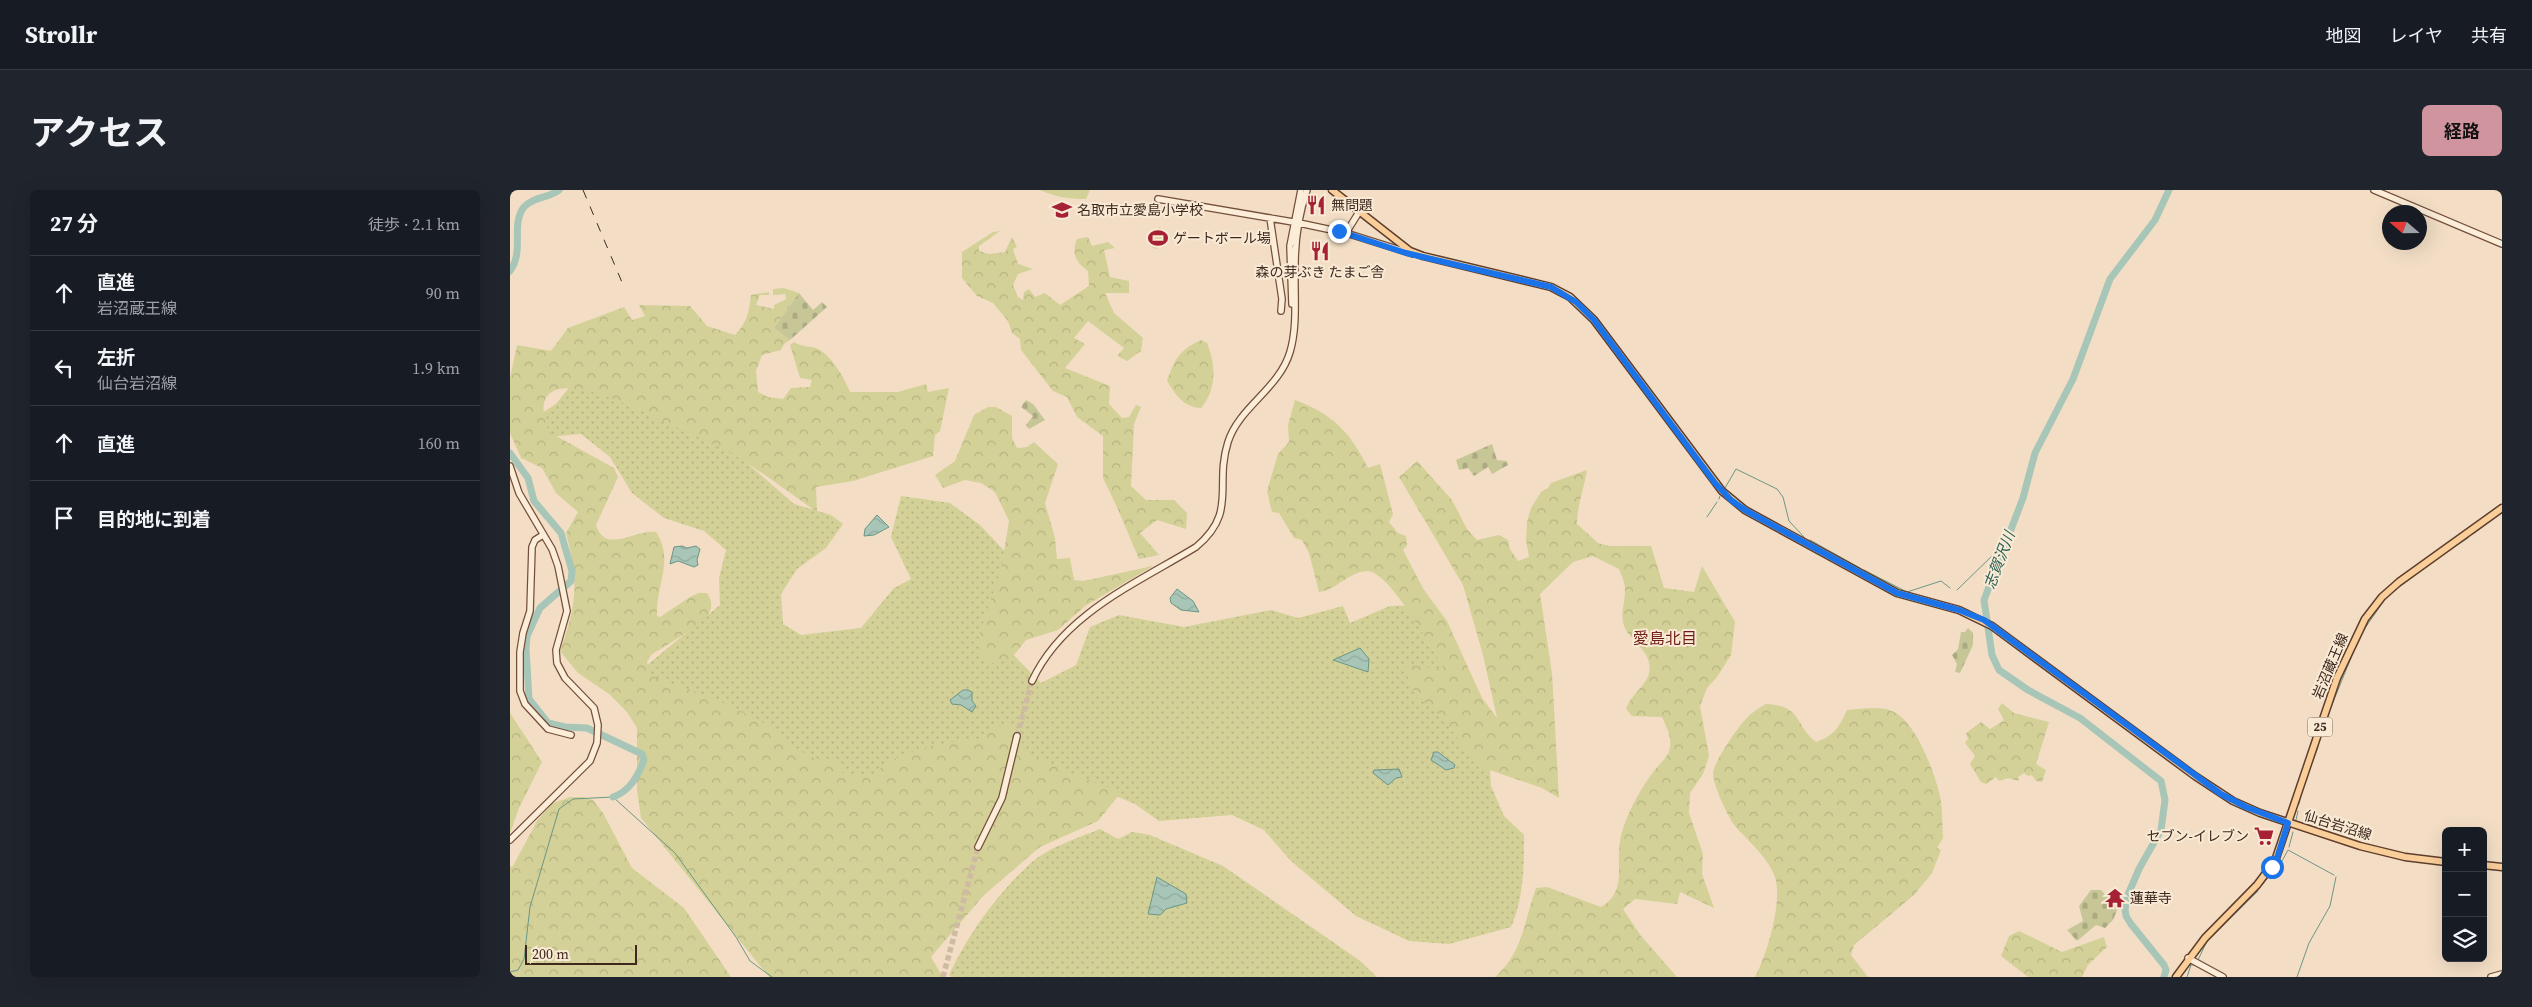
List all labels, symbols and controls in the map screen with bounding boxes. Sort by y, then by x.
text: Strollr [25,18,97,51]
text: 地図 [2326,23,2362,48]
text: レイヤ [2390,23,2443,48]
text: 共有 [2471,23,2507,48]
button: 経路 [2422,105,2502,156]
text: アクセス [30,109,168,157]
restaurant icon: 無問題 [1305,194,1327,216]
place label: 無問題 [1331,195,1373,215]
school or university icon: 名取市立愛島小学校 [1051,199,1073,221]
place label: 名取市立愛島小学校 [1077,200,1203,220]
north arrow [2382,205,2427,250]
text: 27 分 [50,209,98,238]
text: 徒歩 · 2.1 km [368,213,460,235]
route end [1328,220,1351,243]
sports icon: ゲートボール場 [1147,227,1169,249]
place label: ゲートボール場 [1173,228,1271,248]
restaurant icon: 森の芽ぶき たまご舎 [1309,240,1331,262]
place label: 森の芽ぶき たまご舎 [1256,262,1384,282]
text: 直進 [97,269,135,295]
icon: ahead [50,279,78,307]
text: 90 m [426,282,460,304]
text: 岩沼蔵王線 [97,297,177,319]
text: 左折 [97,344,135,370]
icon: left [50,354,78,382]
text: 1.9 km [412,357,460,379]
text: 仙台岩沼線 [97,372,177,394]
icon: ahead [50,429,78,457]
text: 直進 [97,431,135,457]
text: 160 m [418,432,460,454]
icon: arrive [50,504,78,532]
text: 目的地に到着 [97,506,211,532]
water label: 志賀沢川 [1978,526,2020,592]
district label: 愛島北目 [1633,627,1697,649]
street label: 岩沼蔵王線 [2307,630,2353,702]
road number: 25 [2308,718,2332,736]
street label: 仙台岩沼線 [2302,805,2374,845]
supermarket icon: セブン-イレブン [2253,825,2275,847]
place label: セブン-イレブン [2147,826,2249,846]
map controls [2442,827,2487,962]
button: + [2442,827,2487,872]
route start [2261,856,2284,879]
button: − [2442,872,2487,917]
temple icon: 蓮華寺 [2104,887,2126,909]
place label: 蓮華寺 [2130,888,2172,908]
button: layers [2442,917,2487,962]
scale bar [525,942,638,965]
text: 200 m [532,944,569,964]

